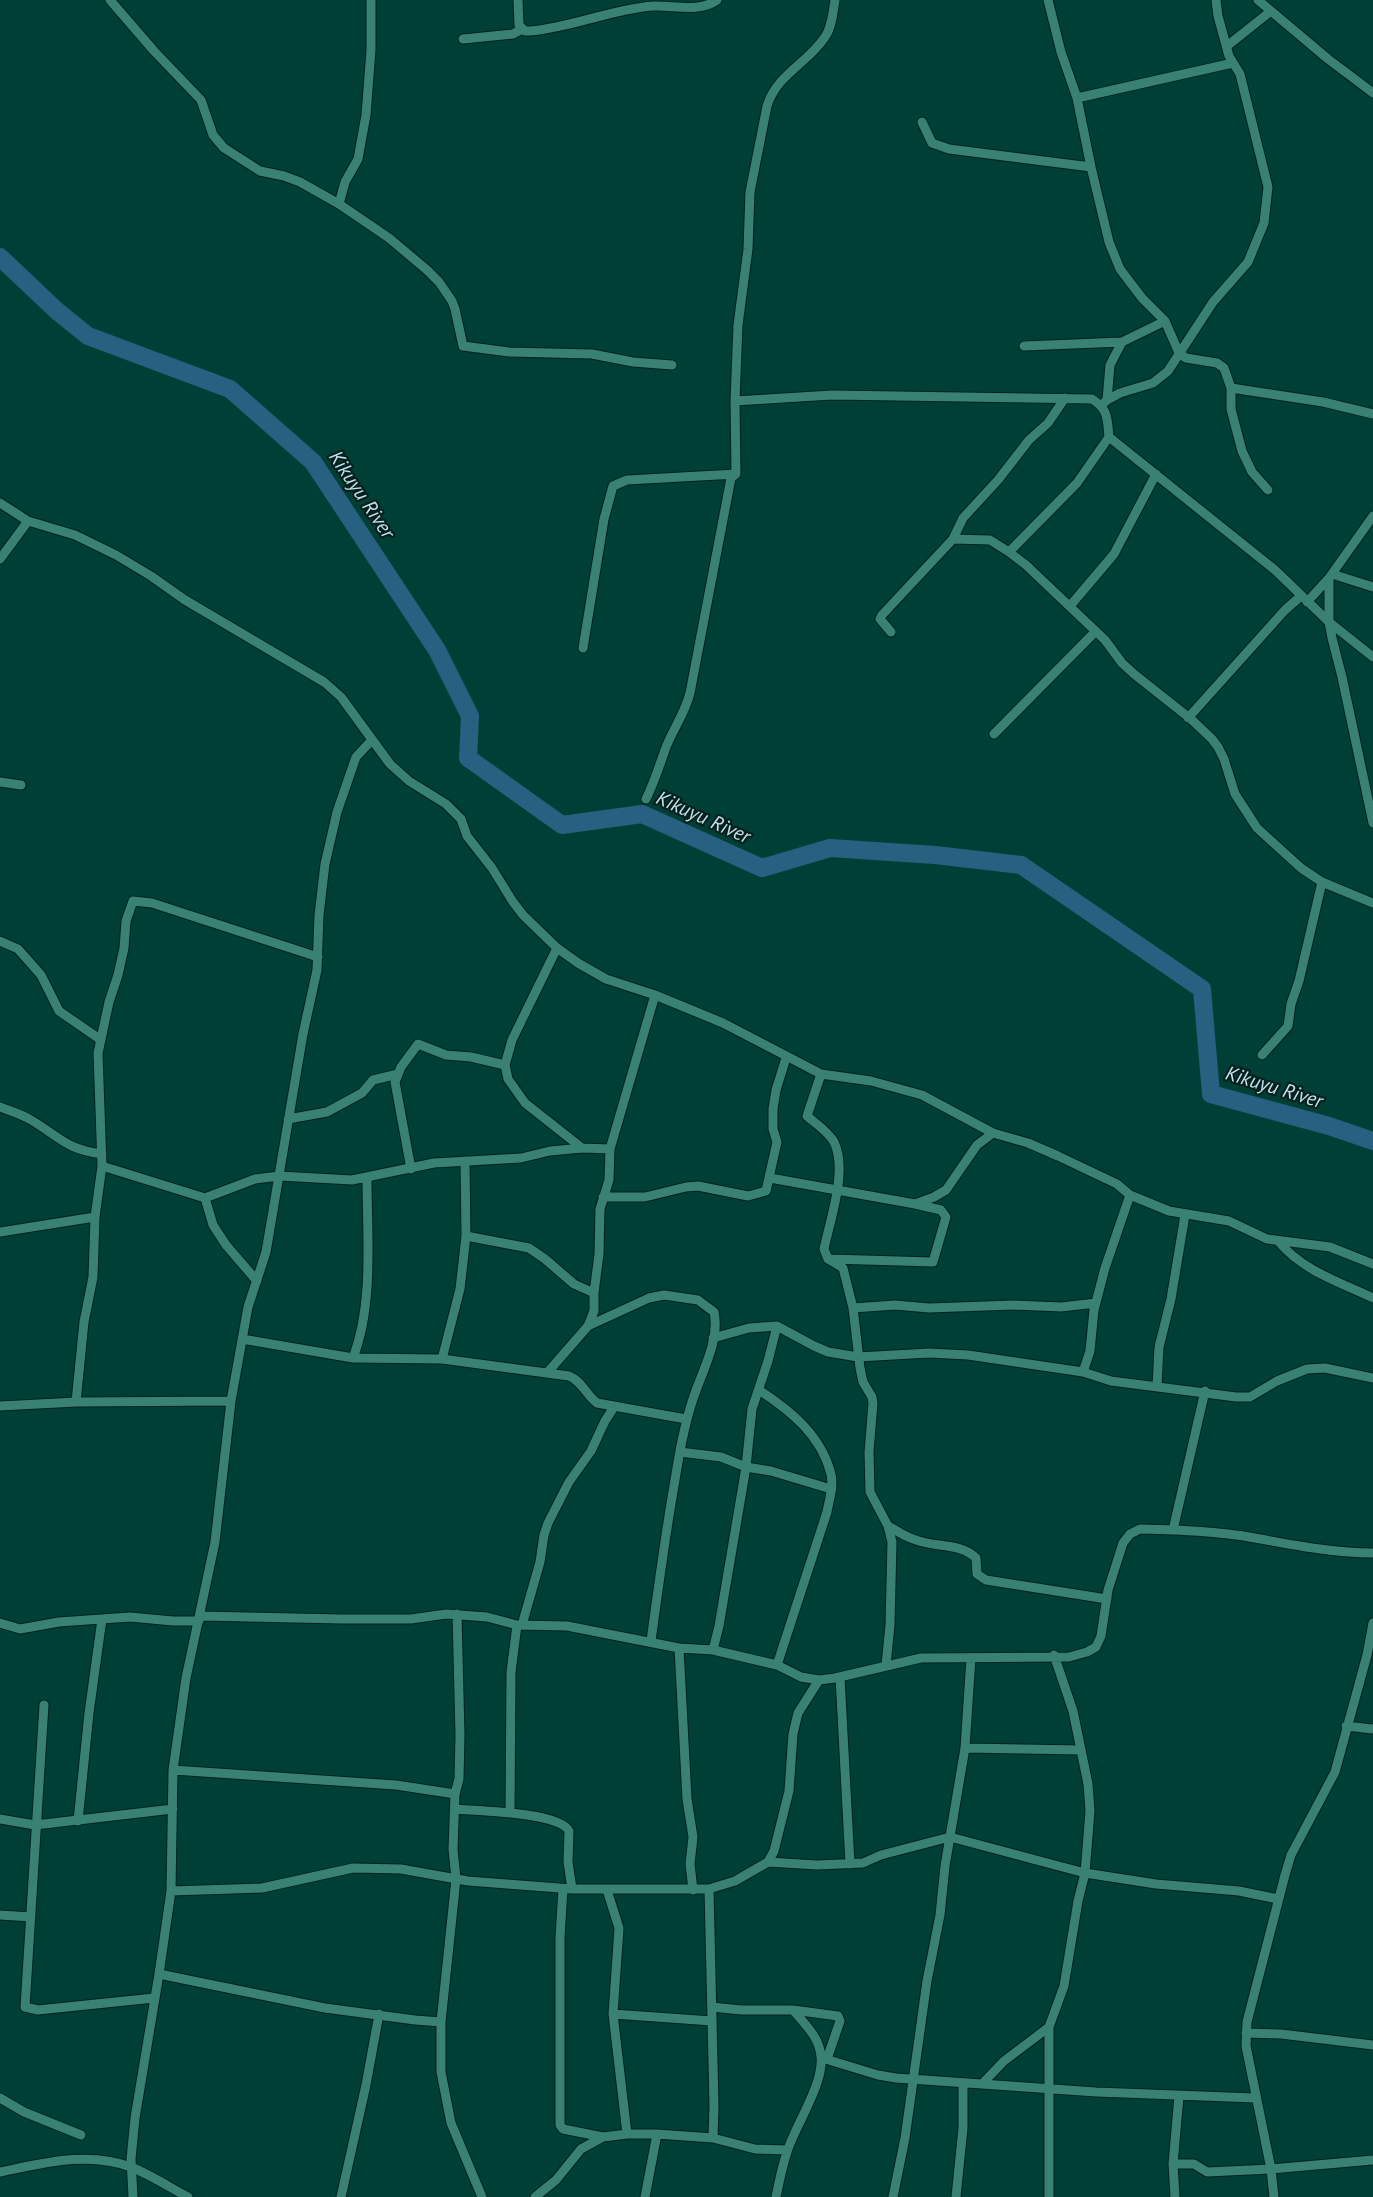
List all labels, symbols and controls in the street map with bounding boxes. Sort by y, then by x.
water label: Kikuyu River [323,447,399,543]
water label: Kikuyu River [652,787,754,849]
water label: Kikuyu River [1222,1062,1326,1114]

